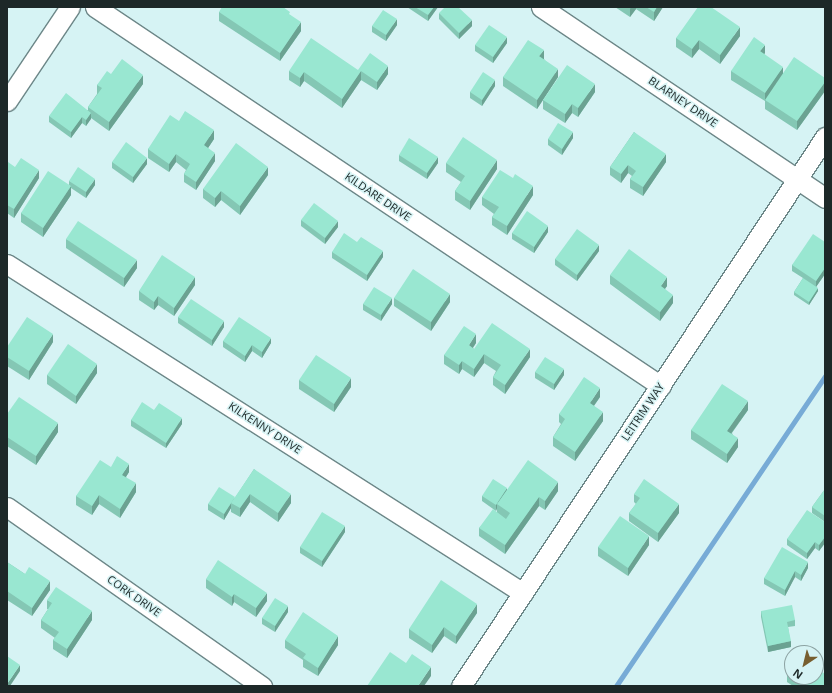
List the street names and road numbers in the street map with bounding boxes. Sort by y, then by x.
street label: BLARNEY DRIVE [646,74,720,130]
street label: KILDARE DRIVE [342,170,414,224]
street label: LEITRIM WAY [619,381,667,443]
street label: KILKENNY DRIVE [226,399,304,457]
street label: CORK DRIVE [105,573,163,619]

